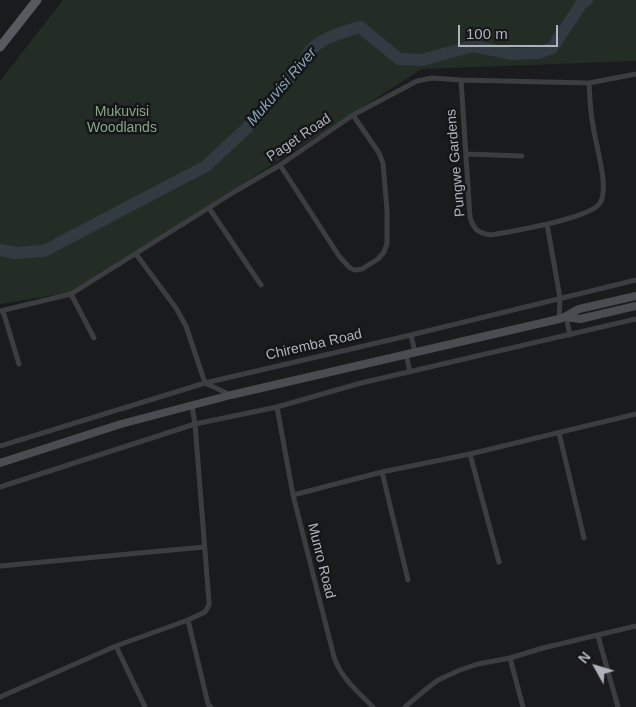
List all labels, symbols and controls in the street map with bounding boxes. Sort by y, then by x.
scale bar [461,15,561,47]
text: 100 m [466,25,508,42]
water label: Mukuvisi River [243,44,321,130]
park label: Mukuvisi Woodlands [87,104,157,136]
street label: Pungwe Gardens [443,108,469,218]
street label: Paget Road [264,110,334,166]
street label: Chiremba Road [264,326,364,364]
street label: Munro Road [304,522,338,600]
north arrow [571,642,621,692]
text: N [575,649,594,667]

